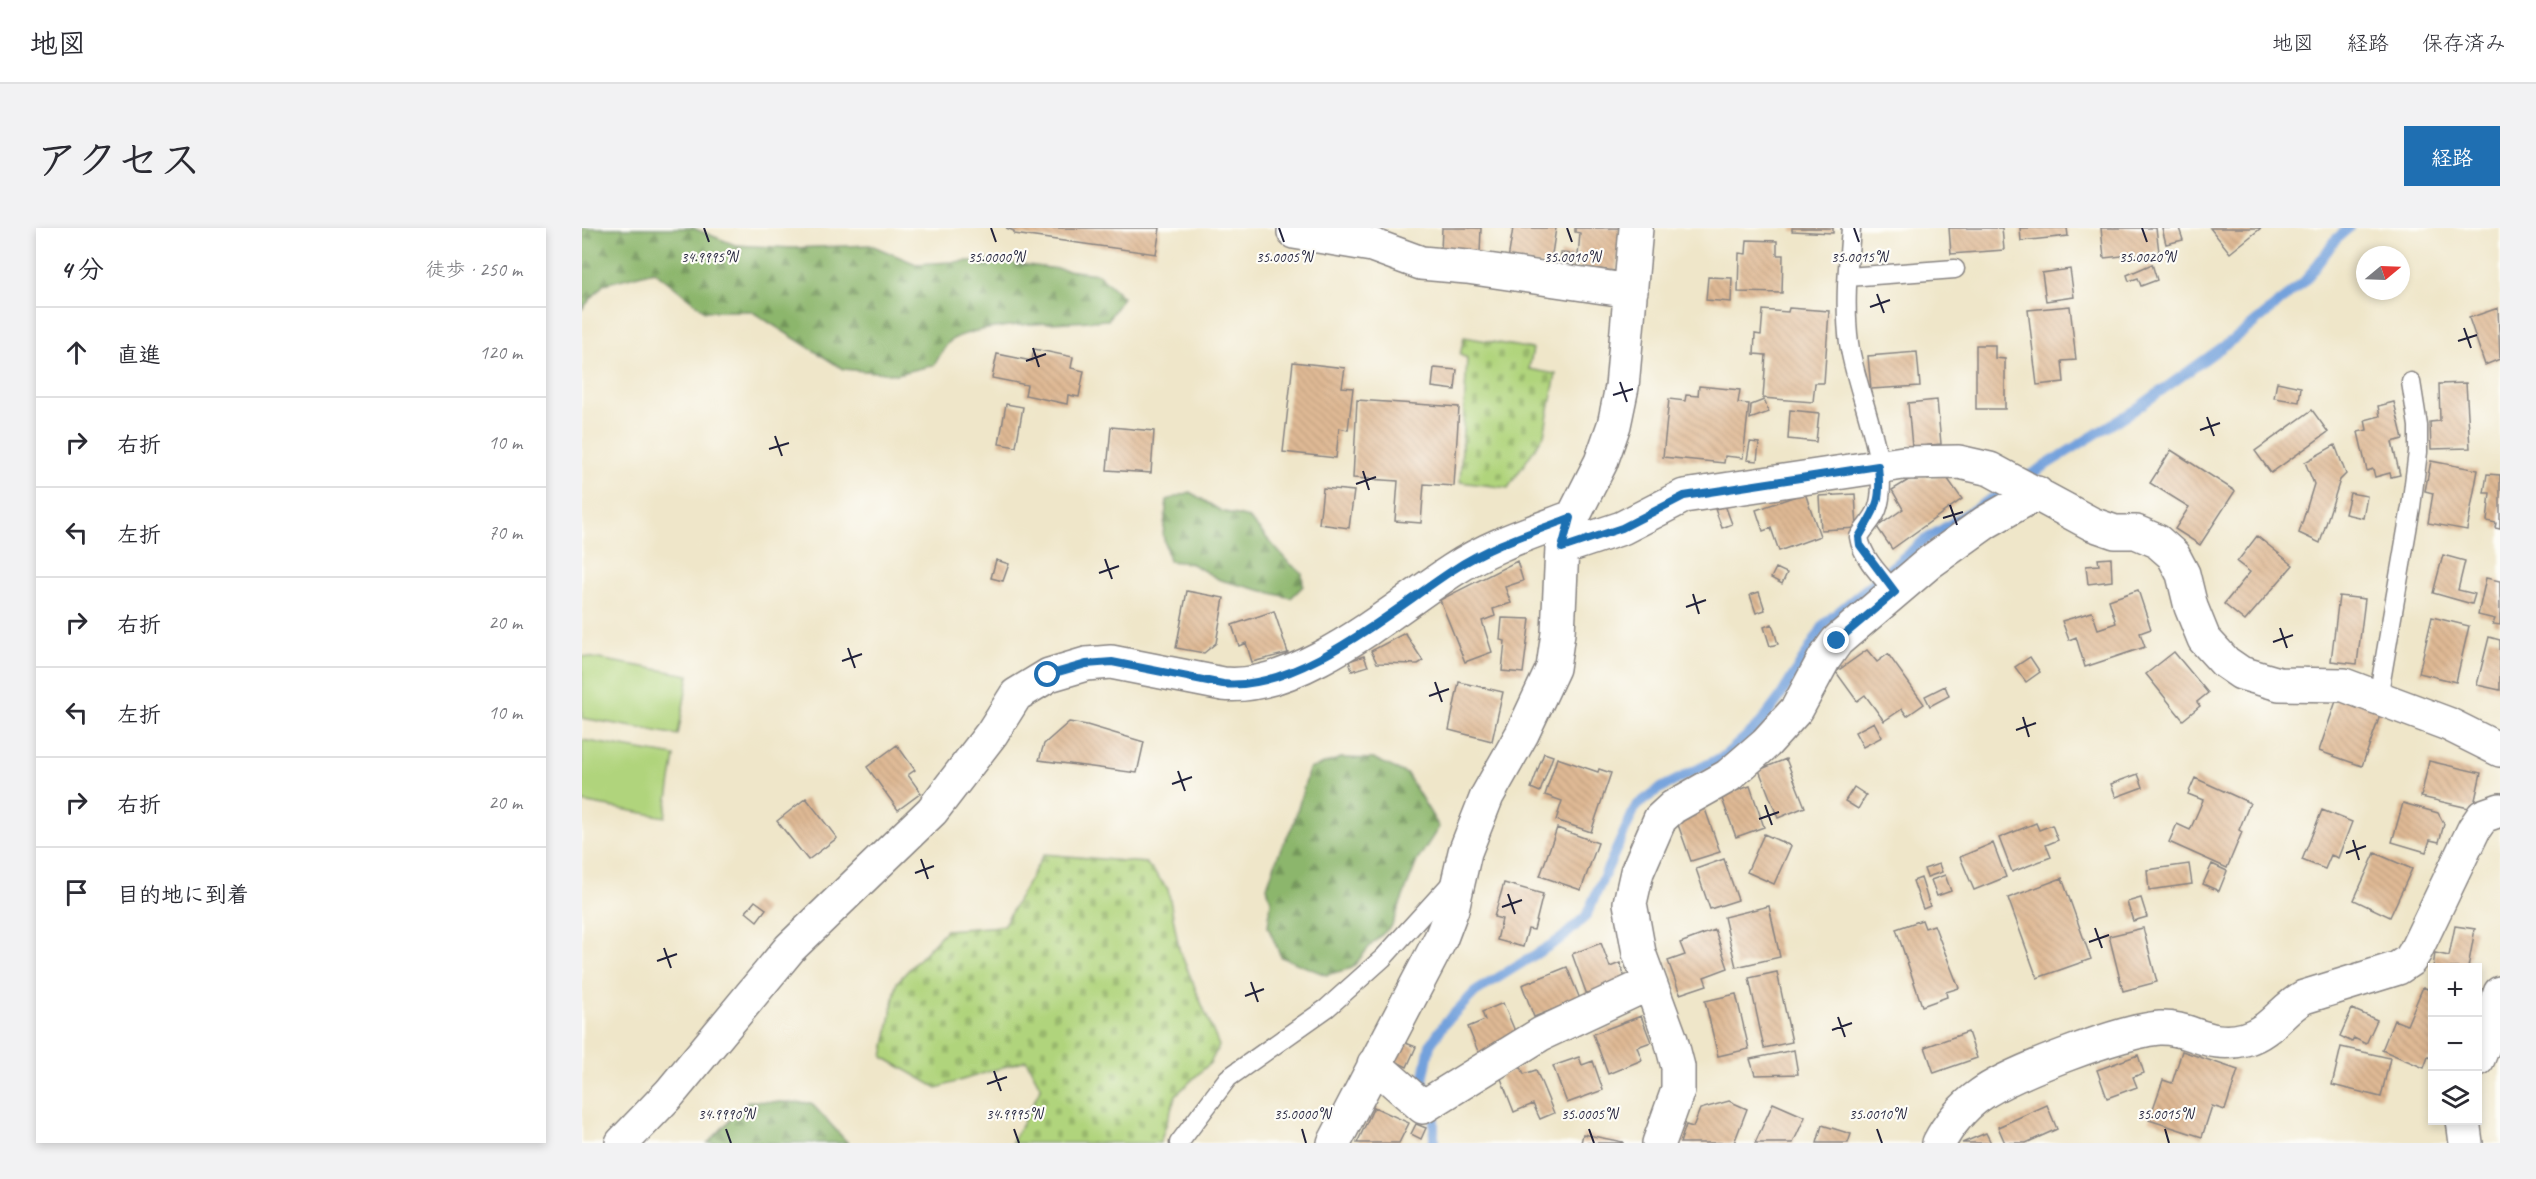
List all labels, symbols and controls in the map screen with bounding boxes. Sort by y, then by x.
text: 地図 [30,26,86,61]
text: 地図 [2272,30,2314,56]
text: 経路 [2347,30,2389,56]
text: 保存済み [2422,30,2506,56]
button: 経路 [2404,126,2500,186]
text: アクセス [36,134,201,187]
north arrow [2356,246,2410,300]
text: 34.9995°N [681,248,740,267]
text: 35.0000°N [968,248,1027,267]
text: 35.0005°N [1256,248,1315,267]
text: 35.0010°N [1544,248,1603,267]
text: 35.0015°N [1831,248,1890,267]
text: 35.0020°N [2119,248,2178,267]
text: 4 分 [60,253,104,286]
text: 徒歩 · 250 m [426,257,522,282]
icon: ahead [60,336,93,369]
text: 120 m [479,340,522,365]
text: 直進 [117,341,161,369]
icon: right [60,426,93,459]
text: 10 m [488,430,522,455]
text: 右折 [117,431,161,459]
icon: left [60,516,93,549]
text: 70 m [488,520,522,545]
text: 左折 [117,521,161,549]
icon: right [60,606,93,639]
text: 20 m [488,610,522,635]
text: 右折 [117,611,161,639]
route end [1823,627,1849,653]
route start [1034,661,1060,687]
icon: left [60,696,93,729]
text: 10 m [488,700,522,725]
text: 左折 [117,701,161,729]
icon: right [60,786,93,819]
text: 20 m [488,790,522,815]
text: 右折 [117,791,161,819]
icon: arrive [60,876,93,909]
text: 目的地に到着 [117,881,249,909]
map controls [2428,963,2482,1125]
button: + [2428,963,2482,1017]
button: − [2428,1017,2482,1071]
button: layers [2428,1071,2482,1125]
text: 34.9990°N [698,1105,757,1124]
text: 34.9995°N [986,1105,1045,1124]
text: 35.0000°N [1274,1105,1333,1124]
text: 35.0005°N [1561,1105,1620,1124]
text: 35.0010°N [1849,1105,1908,1124]
text: 35.0015°N [2137,1105,2196,1124]

